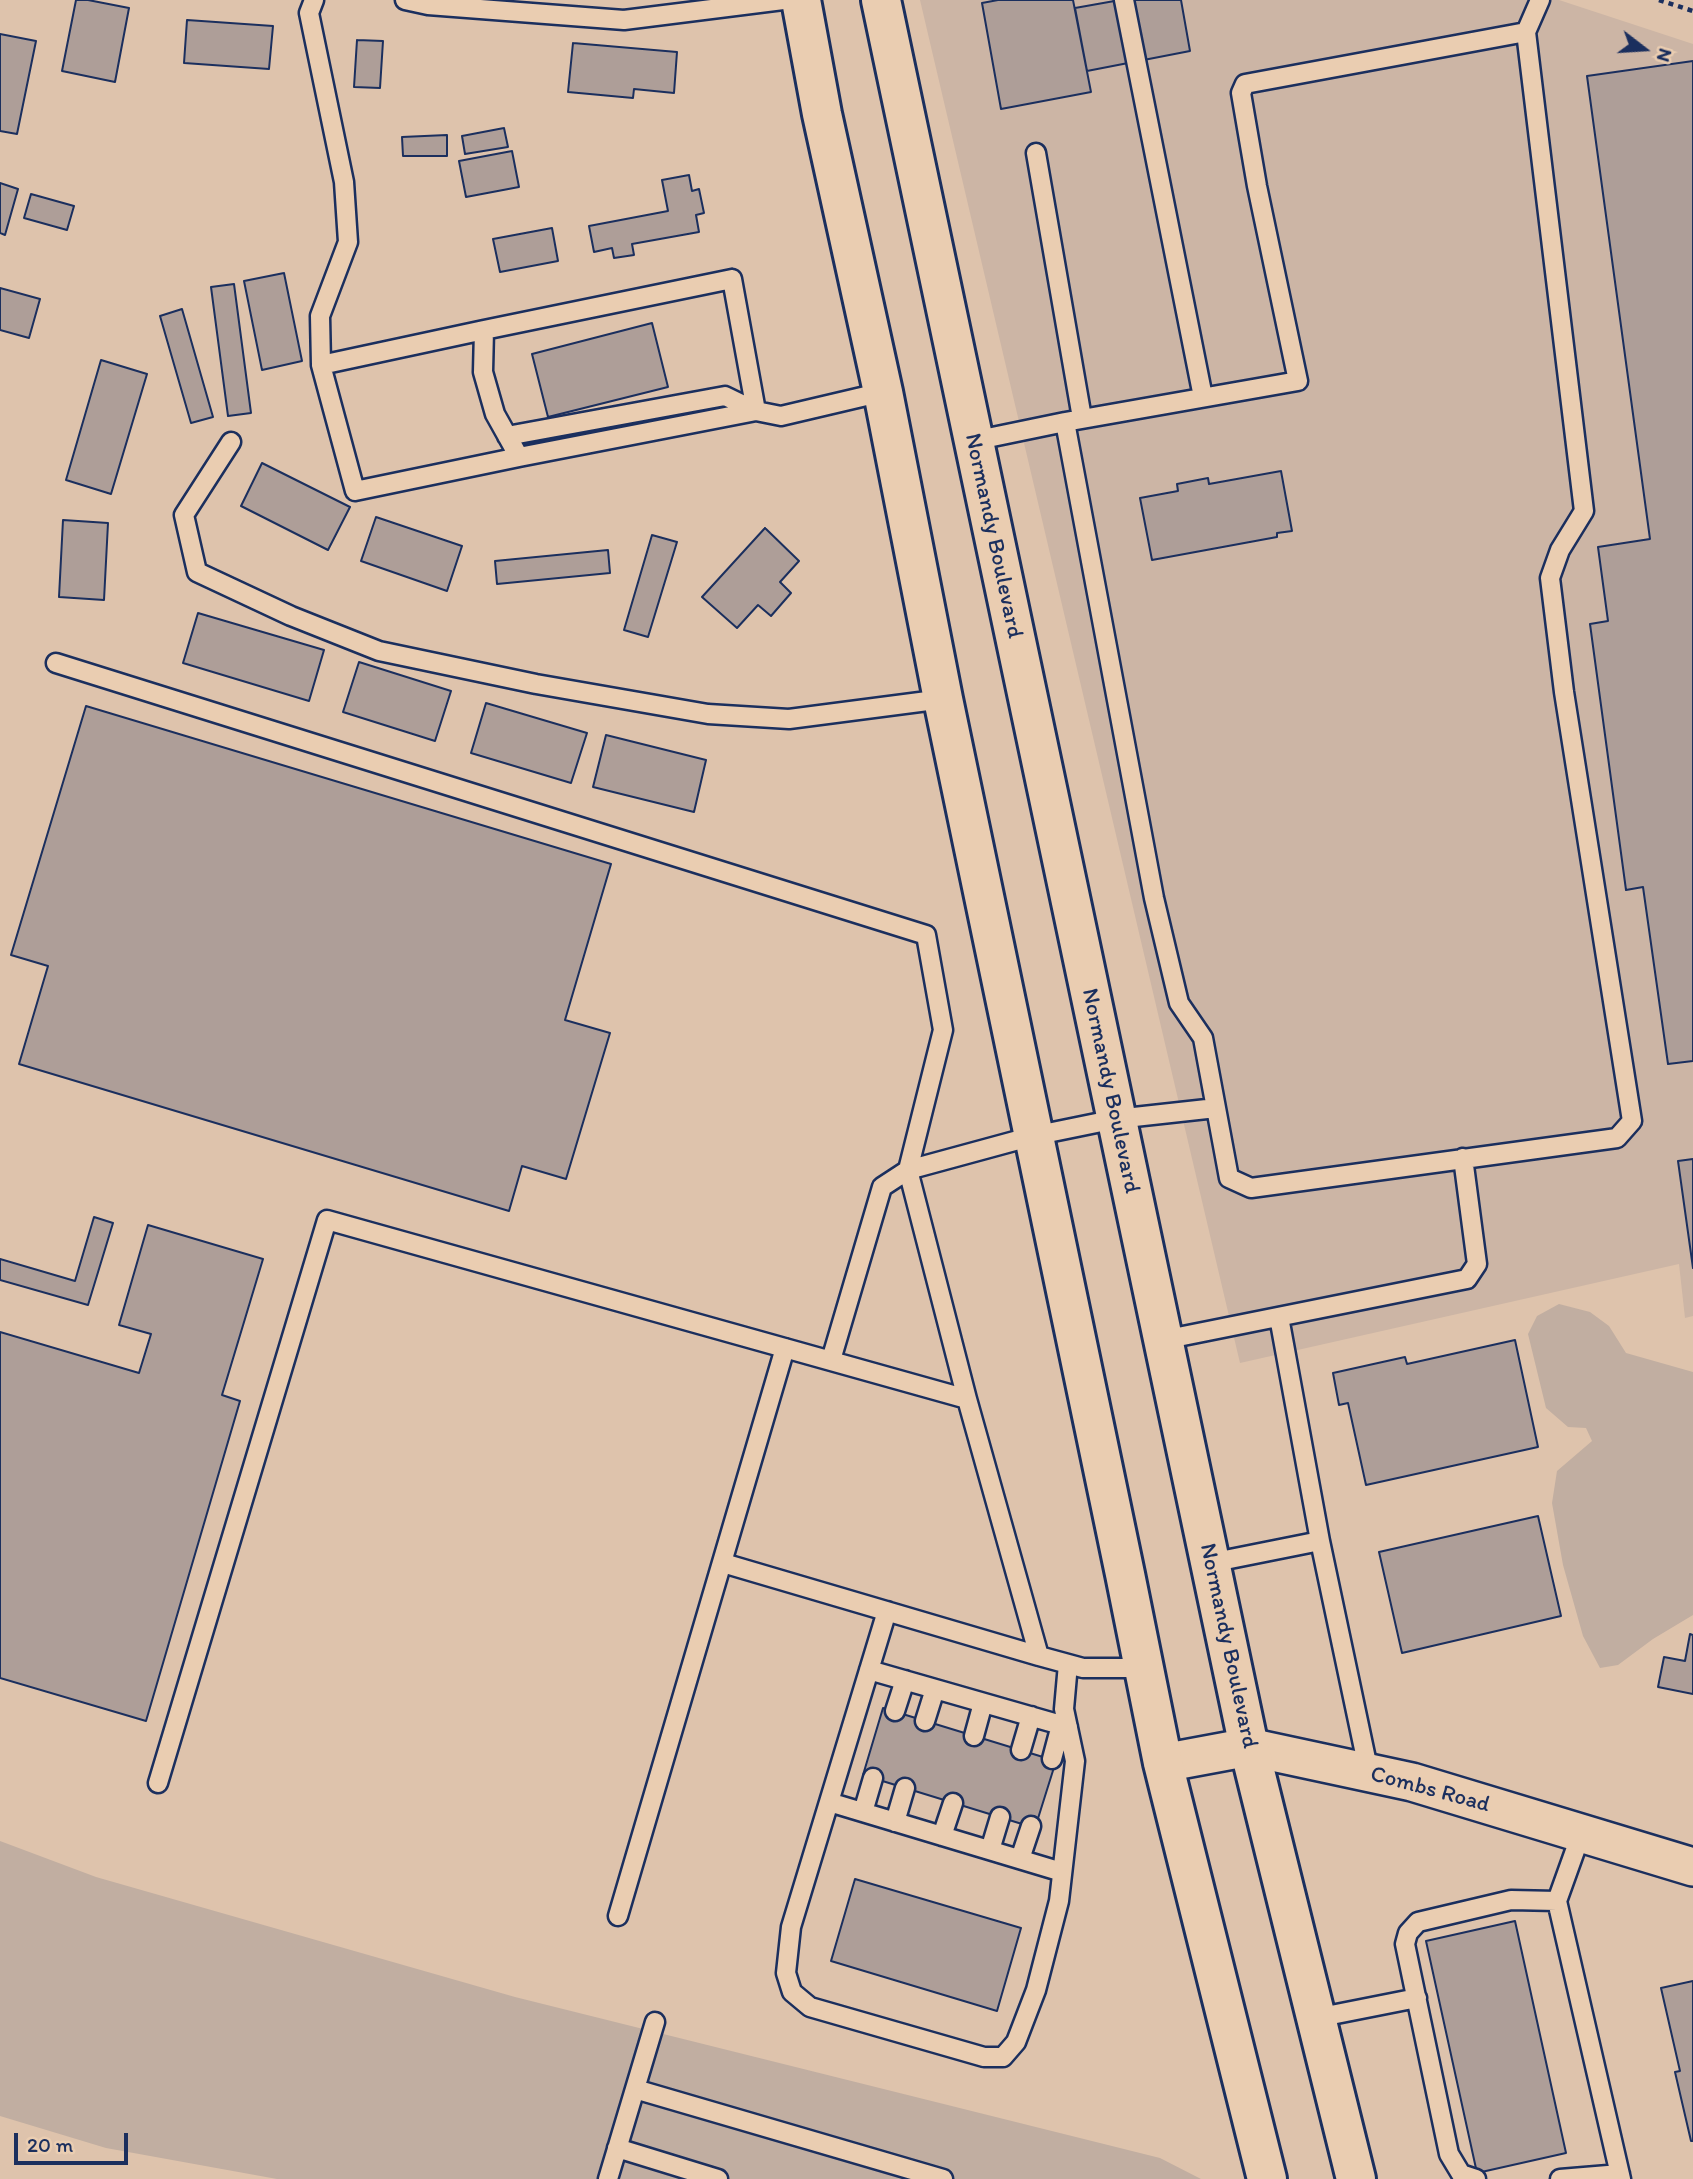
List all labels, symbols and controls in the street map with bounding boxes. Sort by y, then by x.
north arrow [1609,14,1679,84]
text: N [1652,46,1677,65]
street label: Normandy Boulevard [958,431,1028,641]
street label: Normandy Boulevard [1075,986,1145,1196]
street label: Normandy Boulevard [1193,1541,1263,1751]
street label: Combs Road [1367,1761,1493,1819]
scale bar [18,2120,131,2164]
text: 20 m [27,2132,73,2157]

